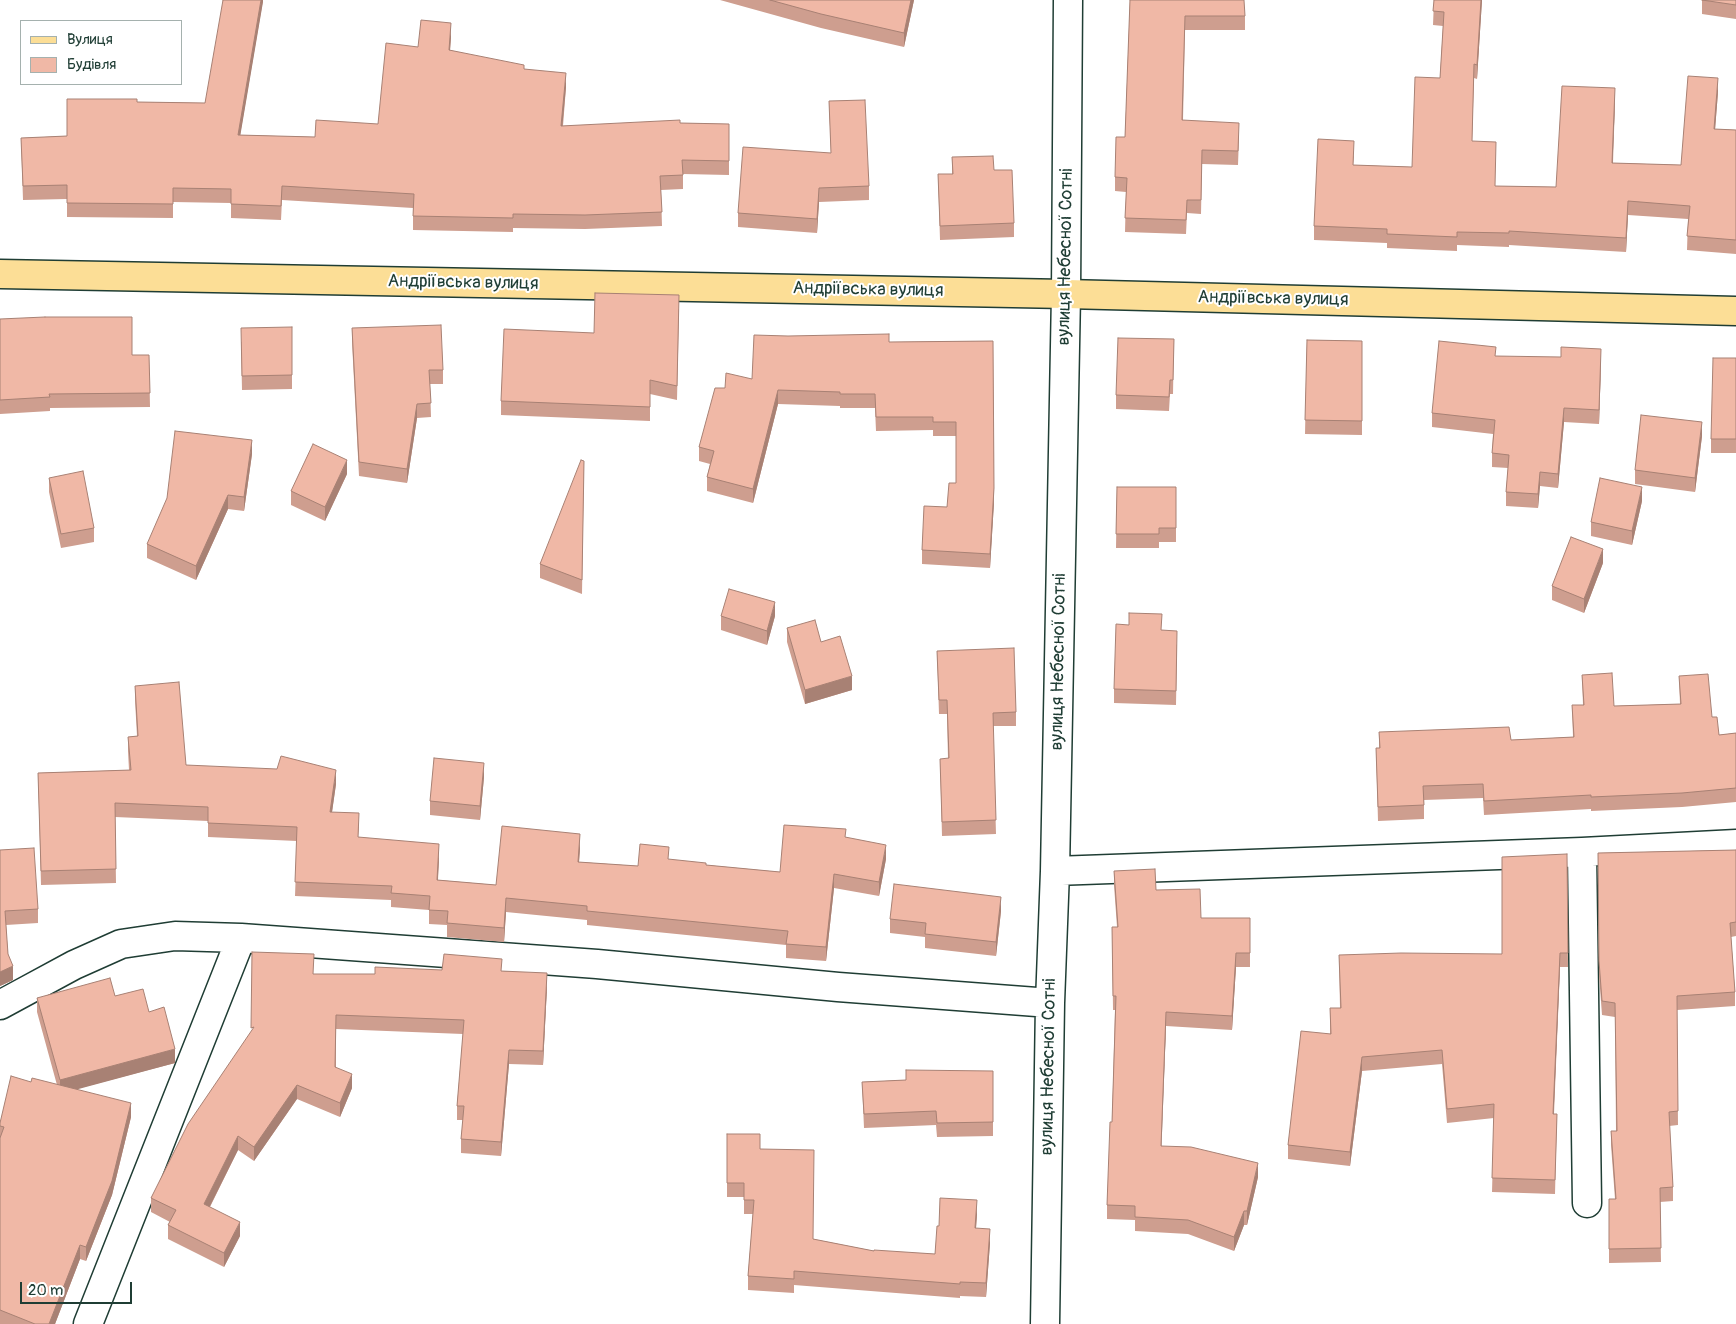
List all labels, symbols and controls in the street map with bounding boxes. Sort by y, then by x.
legend [20,20,182,85]
text: Вулиця [67,30,113,49]
text: Будівля [67,55,116,74]
street label: вулиця Небесної Сотні [1054,168,1078,346]
street label: Андріївська вулиця [387,271,539,295]
street label: Андріївська вулиця [792,278,944,302]
street label: Андріївська вулиця [1197,287,1349,311]
street label: вулиця Небесної Сотні [1047,573,1071,751]
street label: вулиця Небесної Сотні [1037,978,1061,1156]
scale bar [22,1272,135,1304]
text: 20 m [28,1281,63,1300]

